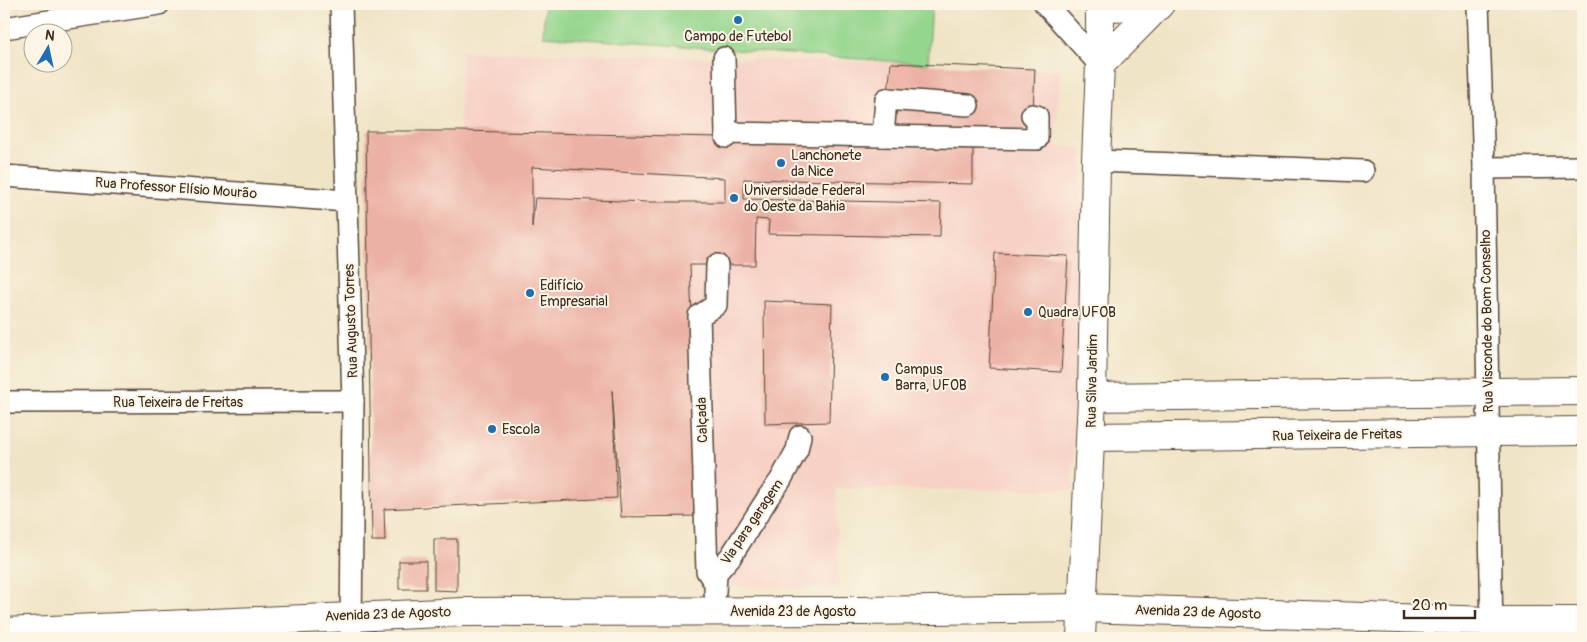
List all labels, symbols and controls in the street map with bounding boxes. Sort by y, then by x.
marker: Campo de Futebol [732,14,744,26]
north arrow [22,22,72,72]
text: N [44,27,56,45]
place label: Campo de Futebol [684,28,792,45]
place label: Lanchonete da Nice [791,147,861,180]
marker: Lanchonete da Nice [775,157,787,169]
street label: Rua Professor Elísio Mourão [94,174,258,202]
place label: Universidade Federal do Oeste da Bahia [744,182,865,215]
marker: Universidade Federal do Oeste da Bahia [728,192,740,204]
street label: Rua Visconde do Bom Conselho [1477,229,1497,413]
street label: Rua Augusto Torres [340,263,361,378]
place label: Edifício Empresarial [540,277,608,310]
marker: Edifício Empresarial [524,287,536,299]
place label: Quadra UFOB [1038,304,1116,321]
marker: Quadra UFOB [1022,306,1034,318]
street label: Rua Silva Jardim [1083,334,1101,428]
place label: Campus Barra, UFOB [895,361,967,394]
marker: Campus Barra, UFOB [879,371,891,383]
street label: Rua Teixeira de Freitas [113,394,244,411]
street label: Calçada [693,397,711,443]
place label: Escola [502,421,540,438]
marker: Escola [486,423,498,435]
street label: Rua Teixeira de Freitas [1272,425,1403,445]
street label: Via para garagem [717,476,787,568]
scale bar [1404,587,1476,619]
text: 20 m [1412,596,1447,615]
street label: Avenida 23 de Agosto [1135,601,1262,623]
street label: Avenida 23 de Agosto [325,603,452,625]
street label: Avenida 23 de Agosto [730,603,857,620]

